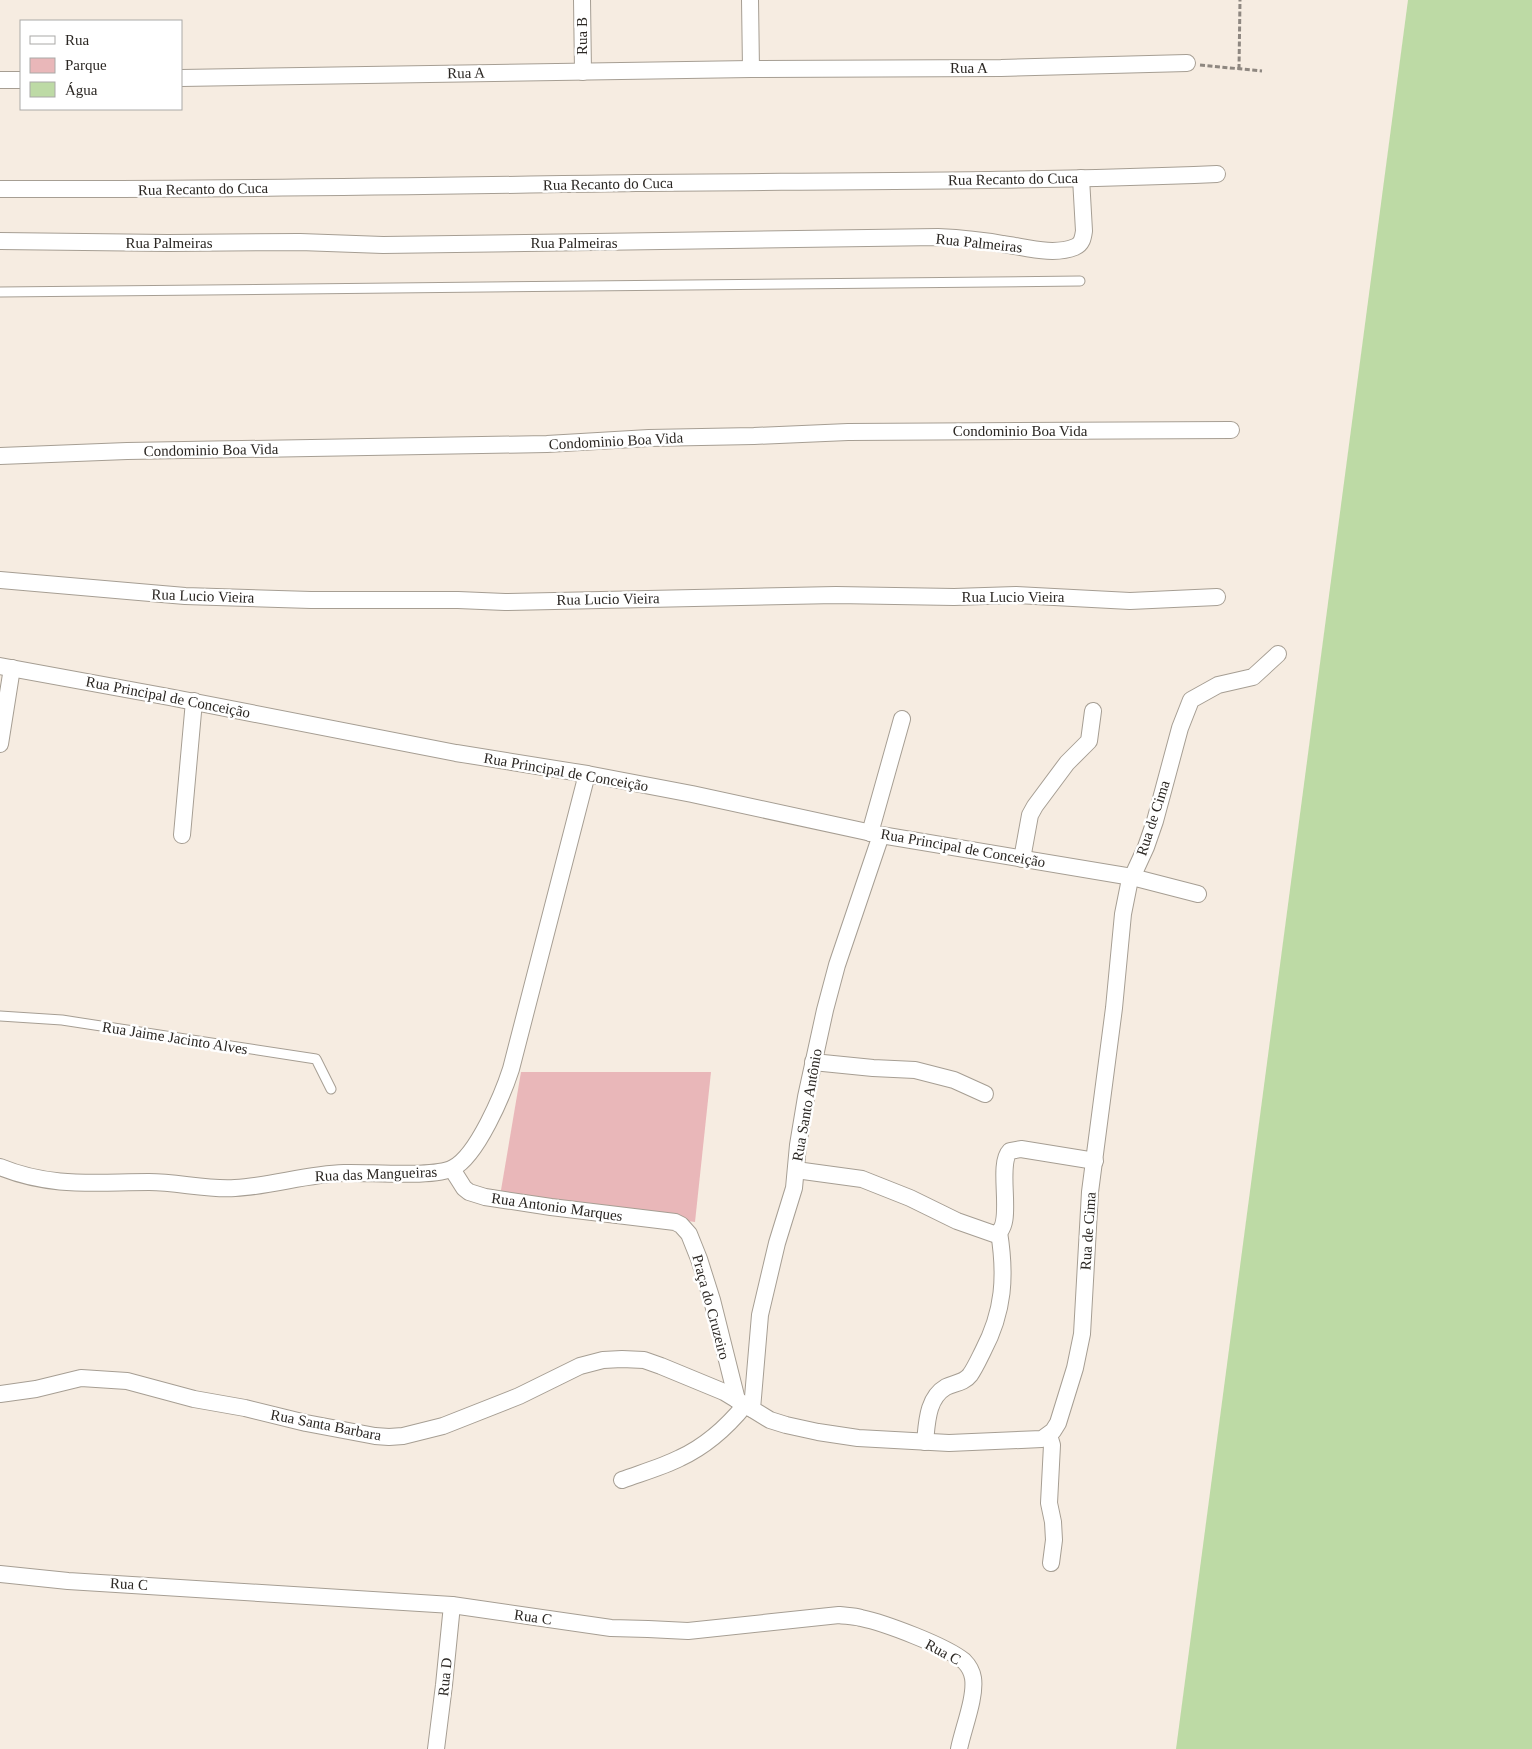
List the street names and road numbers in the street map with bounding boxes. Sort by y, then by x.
street label: Rua B [574,17,590,55]
street label: Rua A [950,60,988,76]
street label: Rua A [447,65,485,81]
street label: Rua Recanto do Cuca [948,170,1079,188]
street label: Rua Recanto do Cuca [543,175,674,193]
street label: Rua Recanto do Cuca [138,180,269,198]
street label: Rua Palmeiras [935,230,1023,256]
street label: Rua Palmeiras [125,235,213,251]
street label: Rua Palmeiras [530,235,618,251]
street label: Condominio Boa Vida [953,423,1088,439]
street label: Condominio Boa Vida [548,429,684,453]
street label: Condominio Boa Vida [144,441,279,459]
street label: Rua Lucio Vieira [151,586,255,606]
street label: Rua Lucio Vieira [962,589,1065,605]
street label: Rua Lucio Vieira [556,590,660,608]
street label: Rua Principal de Conceição [84,673,252,721]
street label: Rua Principal de Conceição [482,750,650,794]
street label: Rua de Cima [1133,778,1173,858]
street label: Rua Principal de Conceição [879,826,1047,870]
street label: Rua Jaime Jacinto Alves [101,1019,249,1057]
street label: Rua Santo Antônio [789,1047,825,1163]
street label: Rua das Mangueiras [315,1164,438,1184]
street label: Rua Antonio Marques [490,1190,624,1224]
street label: Rua de Cima [1077,1191,1099,1271]
street label: Praça do Cruzeiro [689,1253,733,1361]
street label: Rua Santa Barbara [269,1406,383,1444]
street label: Rua C [110,1575,148,1593]
street label: Rua C [513,1606,553,1628]
street label: Rua C [923,1636,963,1668]
street label: Rua D [435,1657,455,1697]

